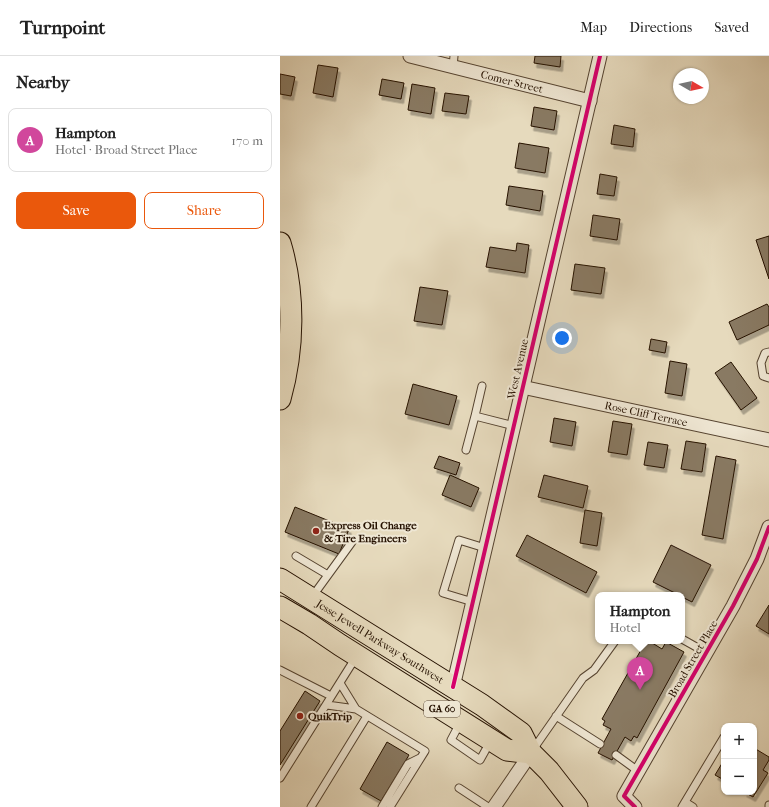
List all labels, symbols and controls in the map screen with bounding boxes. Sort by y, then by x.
text: Turnpoint [20,17,105,39]
text: Map [580,19,607,36]
text: Directions [629,19,692,36]
text: Saved [714,19,749,36]
street label: Comer Street [479,67,544,96]
north arrow [673,68,709,104]
text: Nearby [16,72,70,92]
text: Hampton [55,124,116,142]
text: A [26,133,34,148]
text: 170 m [231,133,263,148]
text: Hotel · Broad Street Place [55,142,198,157]
button: Save [16,192,136,229]
button: Share [144,192,264,229]
your location [552,328,572,348]
street label: West Avenue [505,337,531,401]
street label: Rose Cliff Terrace [603,398,689,429]
place label: Express Oil Change & Tire Engineers [324,519,417,545]
marker: Express Oil Change & Tire Engineers [311,526,321,536]
popup [595,592,685,644]
street label: Jesse Jewell Parkway Southwest [313,596,446,686]
text: Hampton [610,602,670,620]
street label: Broad Street Place [666,618,721,700]
text: Hotel [610,620,641,635]
pin: A [627,657,653,690]
road number: GA 60 [424,701,460,717]
place label: QuikTrip [308,710,352,723]
marker: QuikTrip [295,711,305,721]
map controls [721,723,757,795]
button: + [721,723,757,759]
button: − [721,759,757,795]

